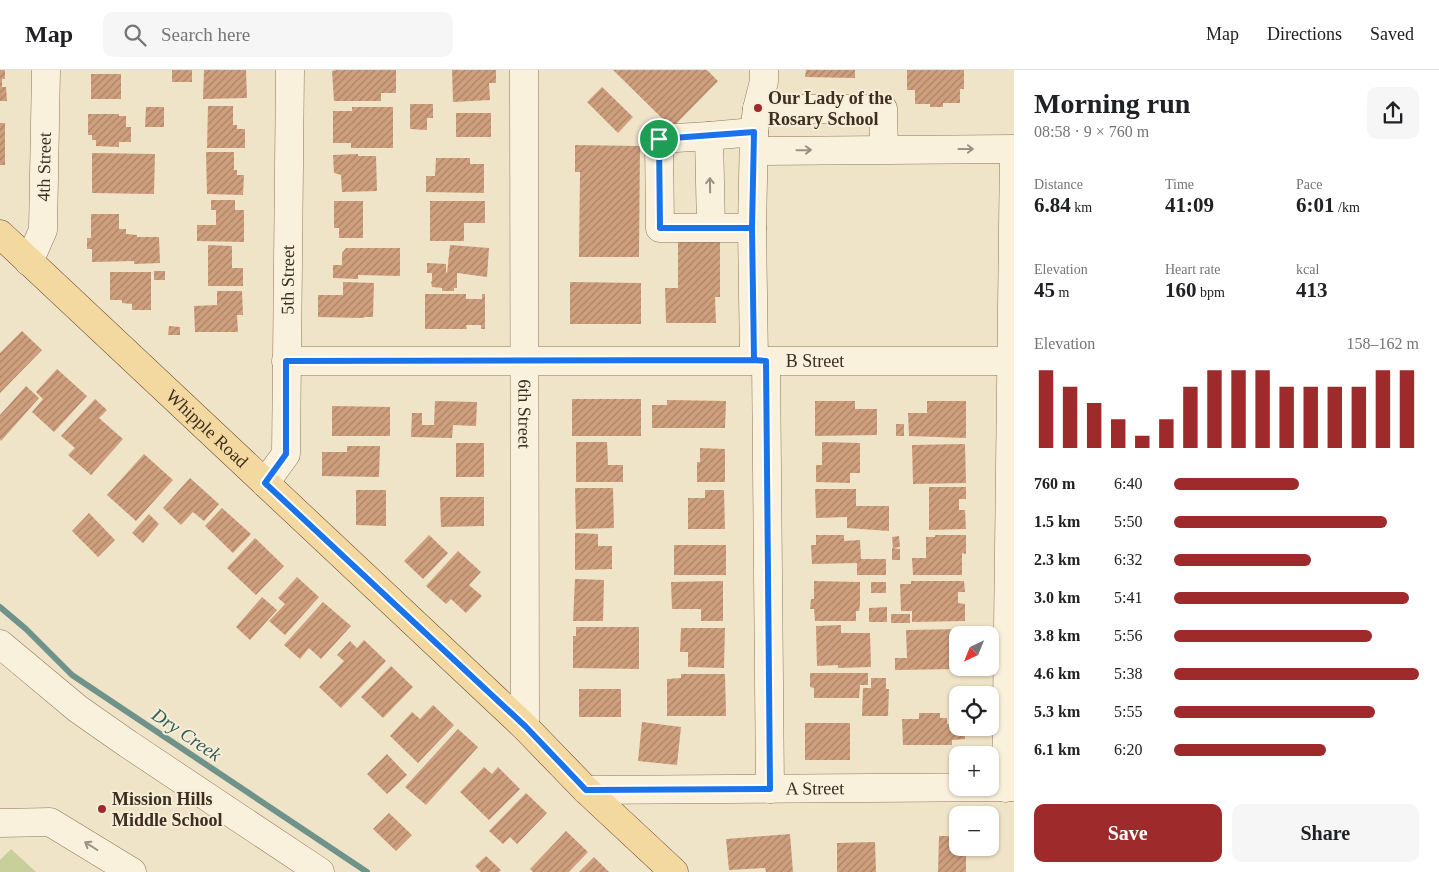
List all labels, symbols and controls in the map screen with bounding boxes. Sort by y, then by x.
search box [103,12,453,57]
text: Map [25,21,73,47]
icon: search [121,21,149,49]
text: Search here [161,24,250,45]
text: Map [1206,24,1239,44]
text: Directions [1267,24,1342,44]
text: Saved [1370,24,1414,44]
button: share [1367,87,1419,139]
place label: Our Lady of the Rosary School [768,88,892,129]
text: Morning run [1034,88,1190,119]
marker: Our Lady of the Rosary School [752,102,764,114]
pin [638,118,680,160]
text: 08:58 · 9 × 760 m [1034,123,1149,140]
icon: arrive [645,125,673,153]
street label: 4th Street [34,132,55,202]
one-way arrow [958,144,974,154]
one-way arrow [795,145,811,155]
one-way arrow [705,177,715,194]
text: Distance [1034,177,1083,192]
text: Time [1165,177,1194,192]
text: Pace [1296,177,1322,192]
text: 6.84 [1034,193,1071,217]
text: 41:09 [1165,193,1214,217]
text: 6:01 [1296,193,1335,217]
text: km [1071,200,1092,215]
text: /km [1335,200,1360,215]
street label: 5th Street [277,245,298,315]
text: Elevation [1034,262,1088,277]
text: Heart rate [1165,262,1221,277]
text: kcal [1296,262,1319,277]
text: 45 [1034,278,1055,302]
text: 160 [1165,278,1197,302]
text: 413 [1296,278,1328,302]
text: m [1055,285,1069,300]
text: bpm [1197,285,1225,300]
text: Elevation [1034,335,1095,352]
text: 158–162 m [1347,335,1419,352]
street label: B Street [786,351,844,371]
street label: 6th Street [514,379,535,449]
street label: Whipple Road [162,385,252,471]
text: 760 m [1034,475,1075,492]
text: 6:40 [1114,475,1142,492]
text: 1.5 km [1034,513,1080,530]
text: 5:50 [1114,513,1142,530]
text: 2.3 km [1034,551,1080,568]
text: 6:32 [1114,551,1142,568]
text: 3.0 km [1034,589,1080,606]
text: 5:41 [1114,589,1142,606]
north arrow [949,626,999,676]
map controls [949,626,999,856]
text: 3.8 km [1034,627,1080,644]
text: 5:56 [1114,627,1142,644]
text: 4.6 km [1034,665,1080,682]
text: 5:38 [1114,665,1142,682]
button: locate [949,686,999,736]
water label: Dry Creek [147,703,226,766]
text: 5.3 km [1034,703,1080,720]
text: 5:55 [1114,703,1142,720]
text: 6.1 km [1034,741,1080,758]
text: 6:20 [1114,741,1142,758]
button: + [949,746,999,796]
street label: A Street [786,778,844,799]
place label: Mission Hills Middle School [112,789,223,830]
marker: Mission Hills Middle School [96,803,108,815]
button: Save [1034,804,1222,862]
button: Share [1232,804,1419,862]
button: − [949,806,999,856]
one-way arrow [84,841,98,851]

